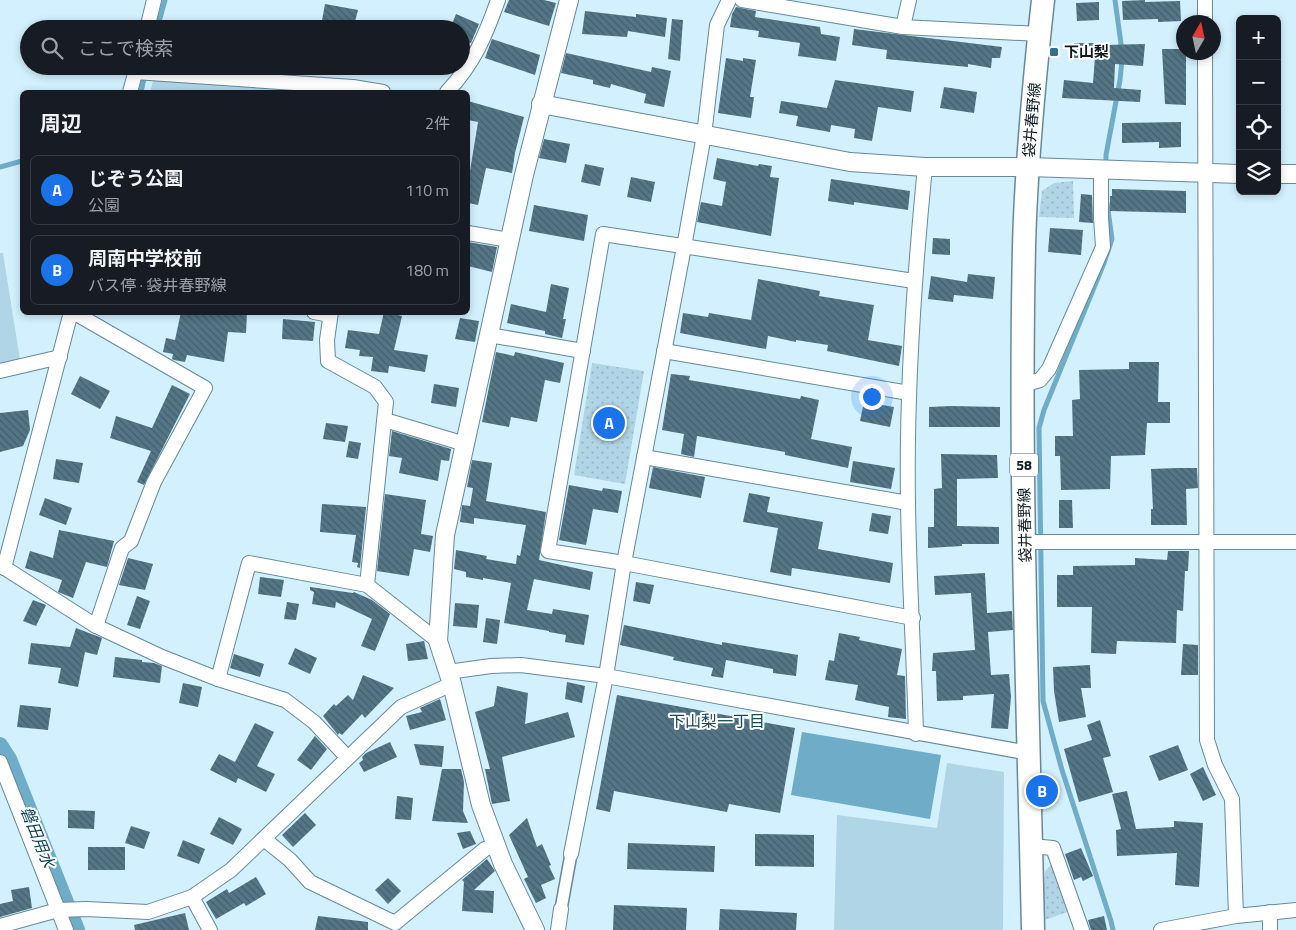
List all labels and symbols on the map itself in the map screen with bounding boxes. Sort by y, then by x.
north arrow [1176,15,1221,60]
place label: 下山梨 [1064,40,1109,63]
marker: 下山梨 [1048,46,1060,58]
street label: 袋井春野線 [1017,82,1046,158]
your location [859,384,885,410]
pin: A [593,404,625,442]
road number: 58 [1010,454,1038,476]
street label: 袋井春野線 [1012,487,1037,563]
district label: 下山梨一丁目 [669,709,765,733]
pin: B [1026,772,1058,810]
water label: 磐田用水 [15,803,62,873]

